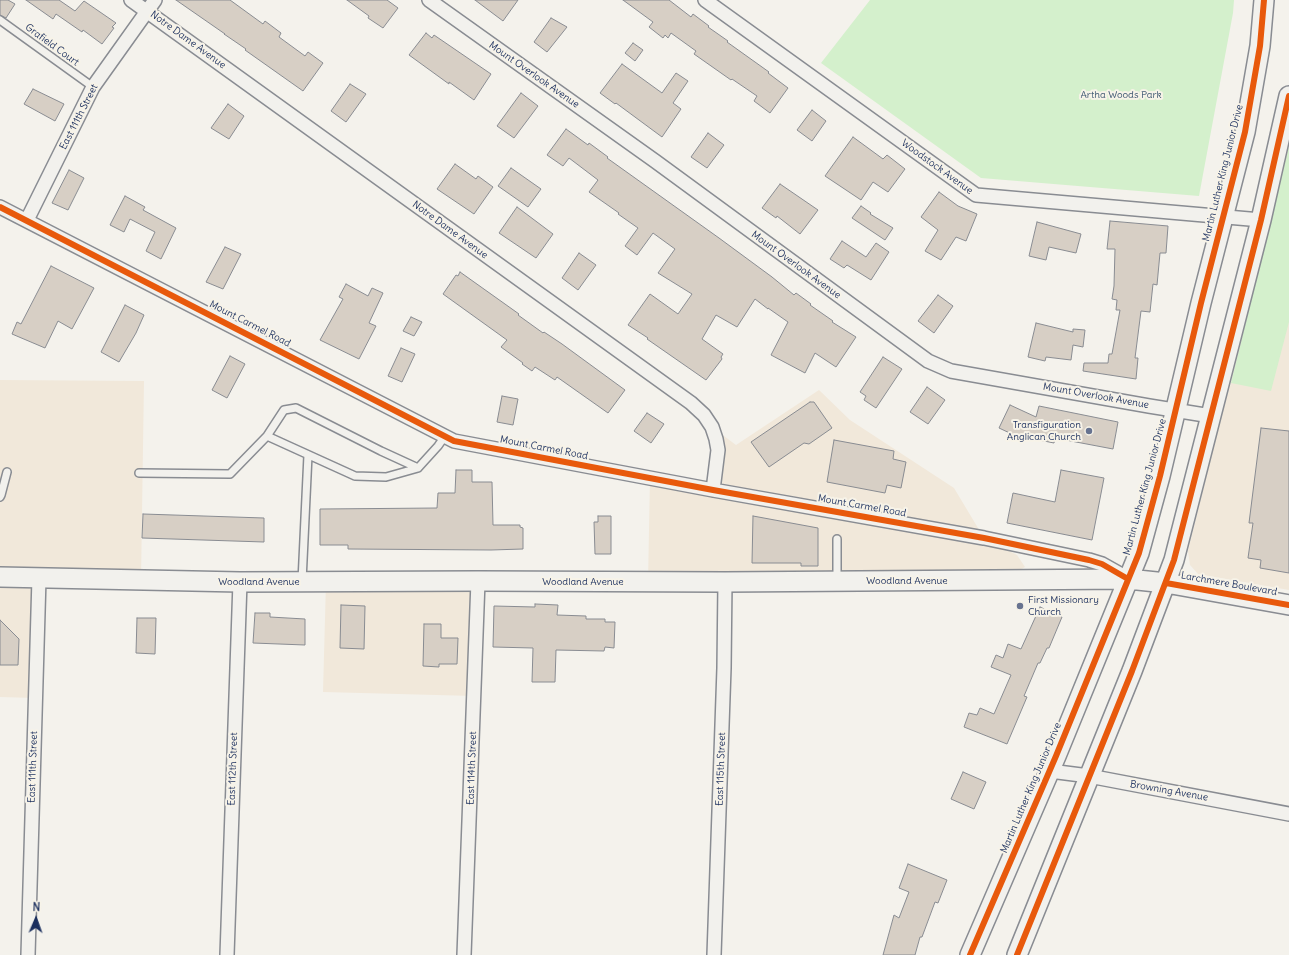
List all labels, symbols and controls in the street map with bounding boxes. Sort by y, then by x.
street label: Notre Dame Avenue [148,9,228,71]
street label: Grafield Court [23,21,81,69]
street label: Mount Overlook Avenue [487,39,581,111]
street label: East 111th Street [57,82,101,152]
park label: Artha Woods Park [1080,89,1162,101]
street label: Martin Luther King Junior Drive [1200,103,1246,243]
street label: Woodstock Avenue [899,137,975,197]
street label: Notre Dame Avenue [410,199,490,261]
street label: Mount Overlook Avenue [749,229,843,301]
street label: Mount Carmel Road [207,298,293,350]
street label: Mount Overlook Avenue [1042,381,1150,411]
street label: Martin Luther King Junior Drive [1121,418,1169,556]
place label: Transfiguration Anglican Church [1007,419,1081,442]
marker: Transfiguration Anglican Church [1084,426,1094,436]
street label: Mount Carmel Road [499,434,589,462]
street label: Mount Carmel Road [817,492,907,520]
street label: Larchmere Boulevard [1180,570,1278,598]
street label: Woodland Avenue [866,575,948,587]
street label: Woodland Avenue [218,576,300,588]
street label: Woodland Avenue [542,576,624,588]
place label: First Missionary Church [1028,594,1099,618]
marker: First Missionary Church [1015,601,1025,611]
street label: Martin Luther King Junior Drive [998,721,1064,855]
street label: East 111th Street [26,731,40,803]
street label: East 114th Street [465,731,479,805]
street label: East 112th Street [226,732,240,806]
street label: East 115th Street [714,732,728,806]
street label: Browning Avenue [1129,778,1209,804]
north arrow [16,899,56,939]
text: N [32,900,40,914]

